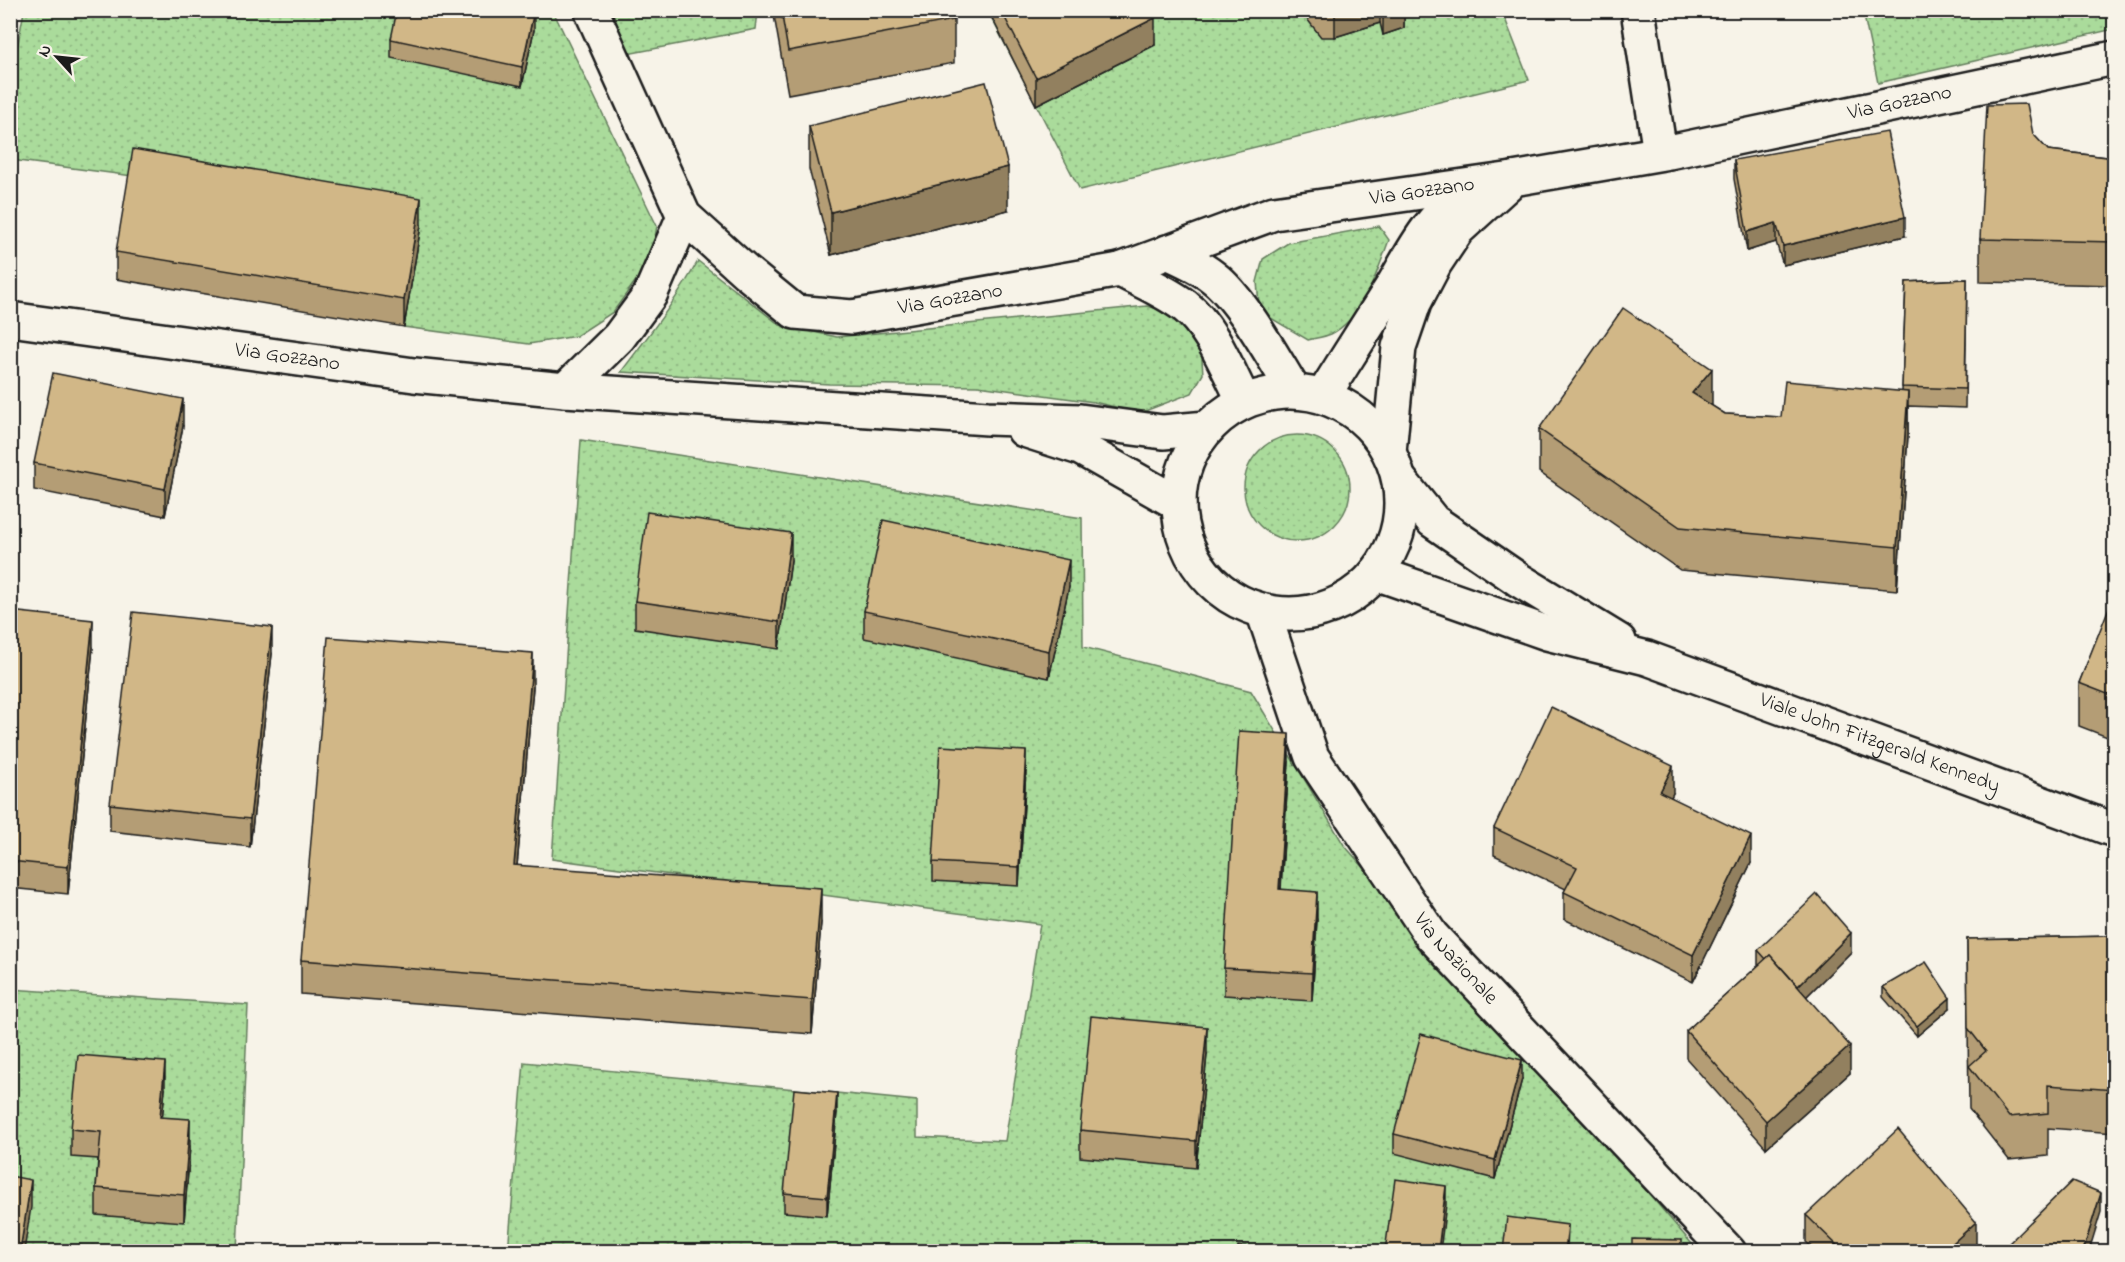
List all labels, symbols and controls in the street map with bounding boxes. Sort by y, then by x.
north arrow [27,27,87,87]
text: N [32,41,59,61]
street label: Via Gozzano [1844,78,1955,129]
street label: Via Gozzano [1367,170,1477,214]
street label: Via Gozzano [895,276,1005,324]
street label: Via Gozzano [232,335,342,380]
street label: Viale John Fitzgerald Kennedy [1754,685,2004,803]
street label: Via Nazionale [1405,906,1505,1012]

